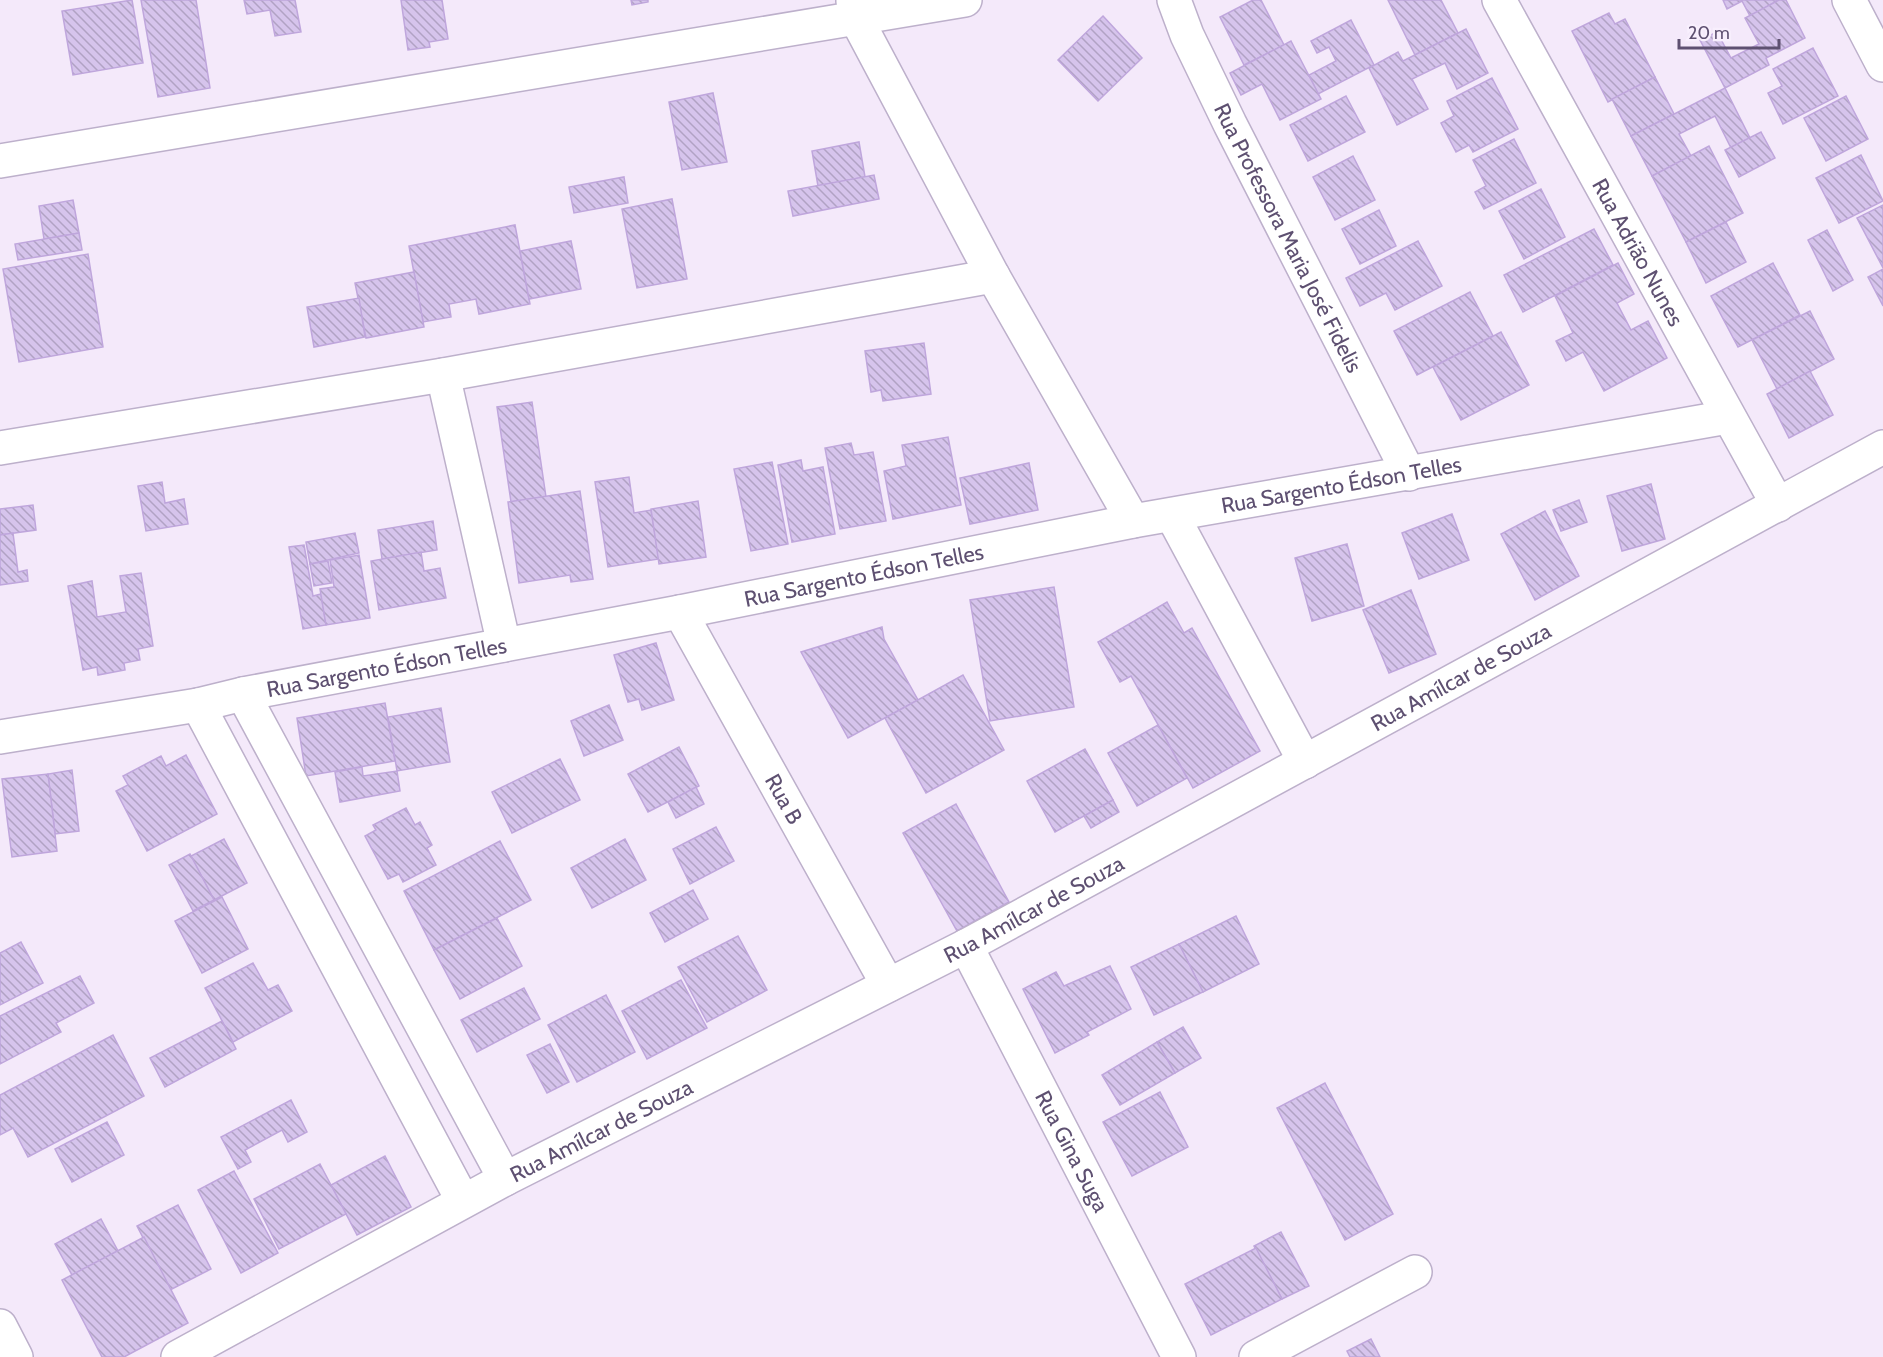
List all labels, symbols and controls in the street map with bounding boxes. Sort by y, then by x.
scale bar [1679,12,1780,50]
text: 20 m [1688,22,1730,44]
street label: Rua Professora Maria José Fidelis [1208,99,1368,377]
street label: Rua Adrião Nunes [1587,174,1690,331]
street label: Rua Sargento Édson Telles [1219,450,1464,519]
street label: Rua Sargento Édson Telles [742,538,986,612]
street label: Rua Amílcar de Souza [1366,617,1556,737]
street label: Rua Sargento Édson Telles [264,631,509,703]
street label: Rua B [759,769,809,829]
street label: Rua Amílcar de Souza [939,849,1129,969]
street label: Rua Amílcar de Souza [505,1073,697,1188]
street label: Rua Gina Suga [1030,1086,1115,1217]

